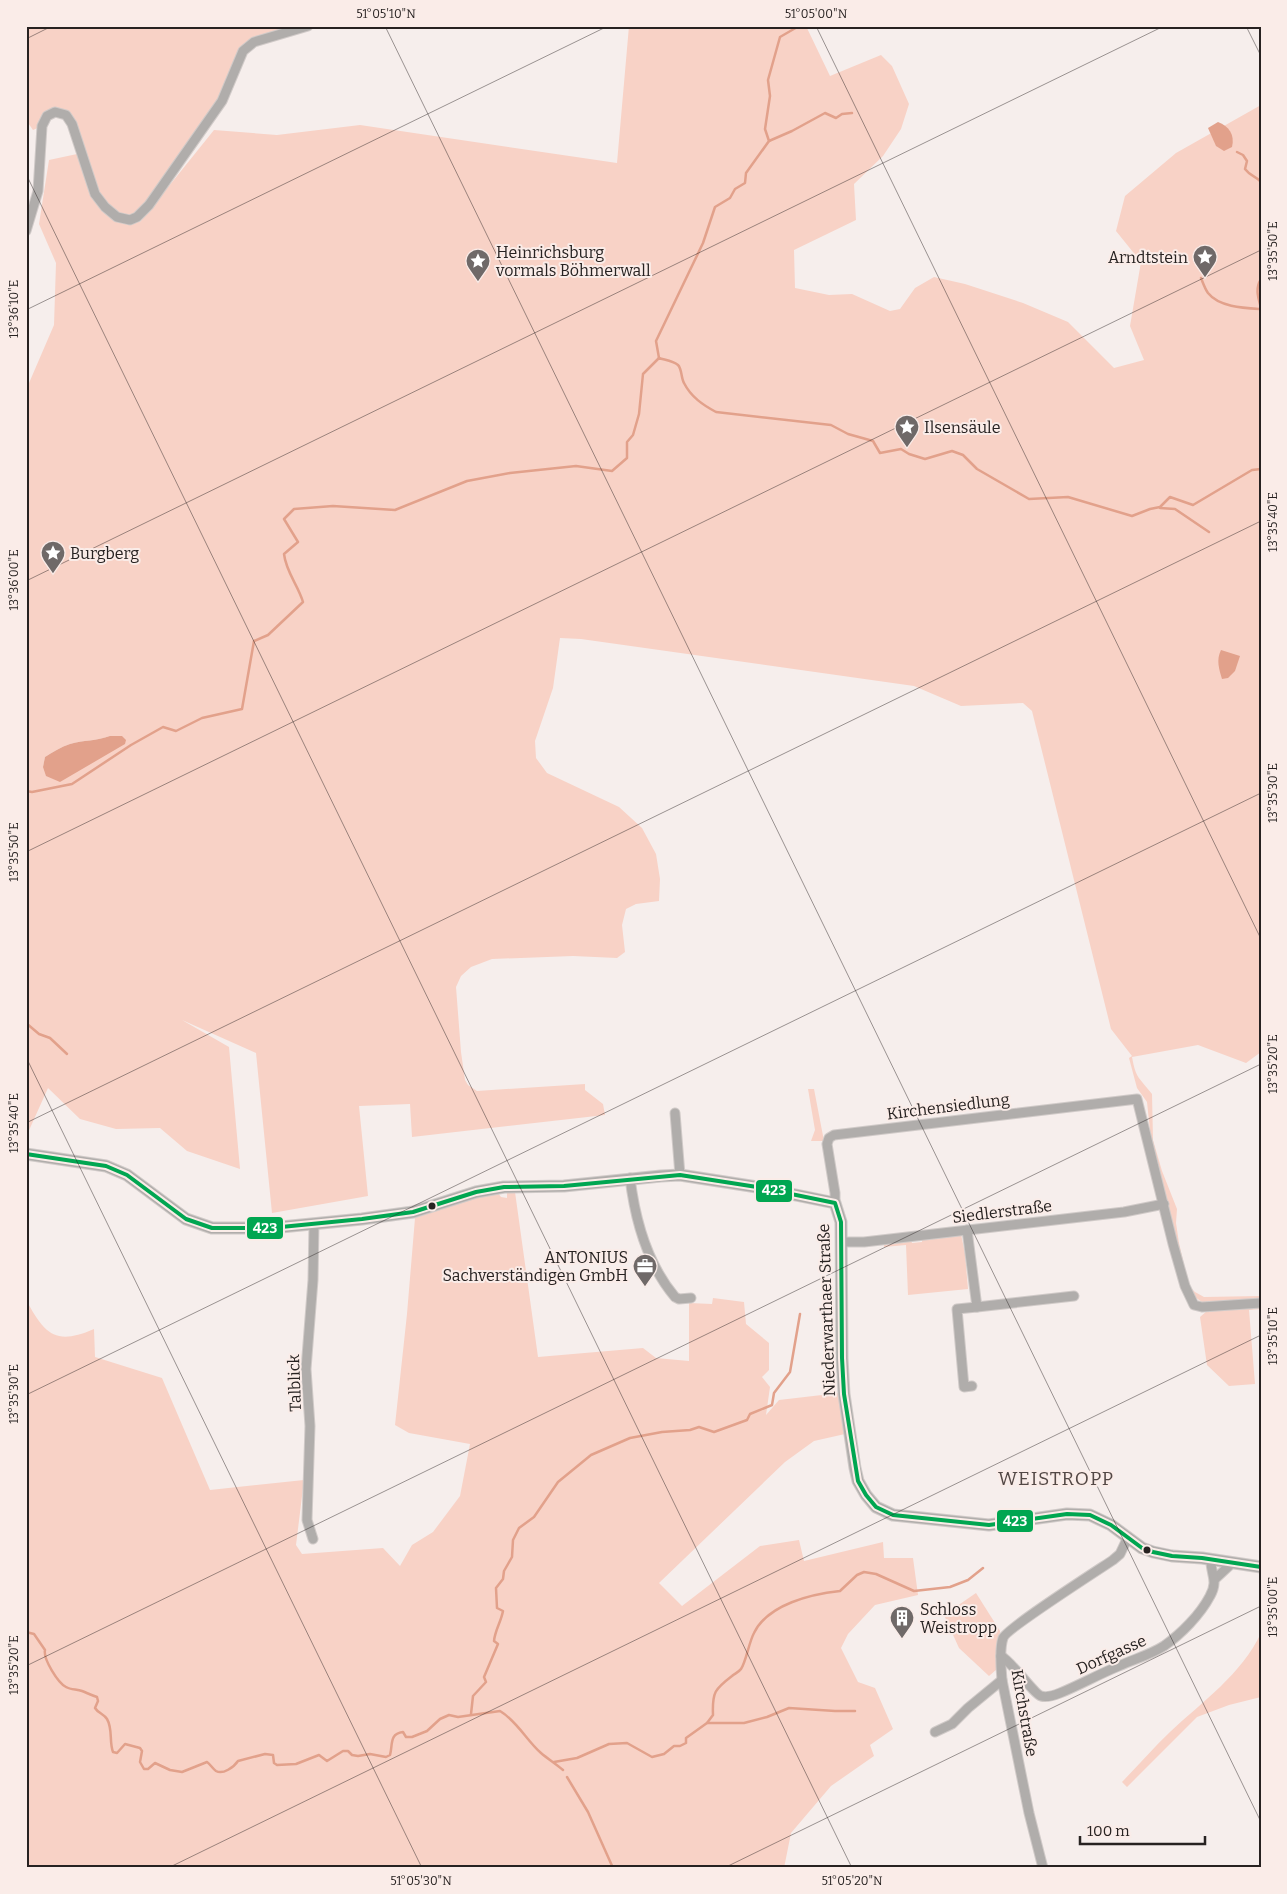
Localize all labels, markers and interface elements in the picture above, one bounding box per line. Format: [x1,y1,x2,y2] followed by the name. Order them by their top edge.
[356,7,416,21] text: 51°05'10"N
[785,7,848,21] text: 51°05'00"N
[1266,221,1280,281] text: 13°35'50"E
[495,243,651,280] place label: Heinrichsburg vormals Böhmerwall
[1192,244,1218,278] place icon: Arndtstein
[465,248,491,282] place icon: Heinrichsburg vormals Böhmerwall
[1108,248,1188,267] place label: Arndtstein
[7,280,21,338] text: 13°36'10"E
[894,414,920,448] place icon: Ilsensäule
[924,418,1000,437] place label: Ilsensäule
[1266,492,1280,552] text: 13°35'40"E
[40,540,66,574] place icon: Burgberg
[70,544,139,563] place label: Burgberg
[7,549,21,611] text: 13°36'00"E
[1266,763,1280,823] text: 13°35'30"E
[7,822,21,882] text: 13°35'50"E
[1266,1034,1280,1094] text: 13°35'20"E
[886,1090,1011,1123] street label: Kirchensiedlung
[7,1093,21,1153] text: 13°35'40"E
[755,1179,793,1203] line badge: 423
[762,1182,786,1199] text: 423
[951,1196,1053,1227] street label: Siedlerstraße
[427,1201,437,1211] unlabelled marker
[246,1216,284,1240] line badge: 423
[253,1220,277,1237] text: 423
[814,1223,839,1397] street label: Niederwarthaer Straße
[443,1248,628,1285] place label: ANTONIUS Sachverständigen GmbH
[632,1253,658,1287] office icon: ANTONIUS Sachverständigen GmbH
[1266,1307,1280,1365] text: 13°35'10"E
[284,1354,305,1412] street label: Talblick
[7,1364,21,1424] text: 13°35'30"E
[998,1467,1114,1490] district label: WEISTROPP
[996,1509,1034,1533] line badge: 423
[1003,1513,1027,1530] text: 423
[1142,1545,1152,1555] unlabelled marker
[1266,1577,1280,1637] text: 13°35'00"E
[920,1600,997,1637] place label: Schloss Weistropp
[889,1605,915,1639] building icon: Schloss Weistropp
[1073,1631,1149,1678] street label: Dorfgasse
[7,1635,21,1695] text: 13°35'20"E
[1007,1668,1042,1758] street label: Kirchstraße
[1080,1814,1204,1846] scale bar
[1087,1822,1130,1840] text: 100 m
[390,1874,452,1888] text: 51°05'30"N
[821,1874,883,1888] text: 51°05'20"N

